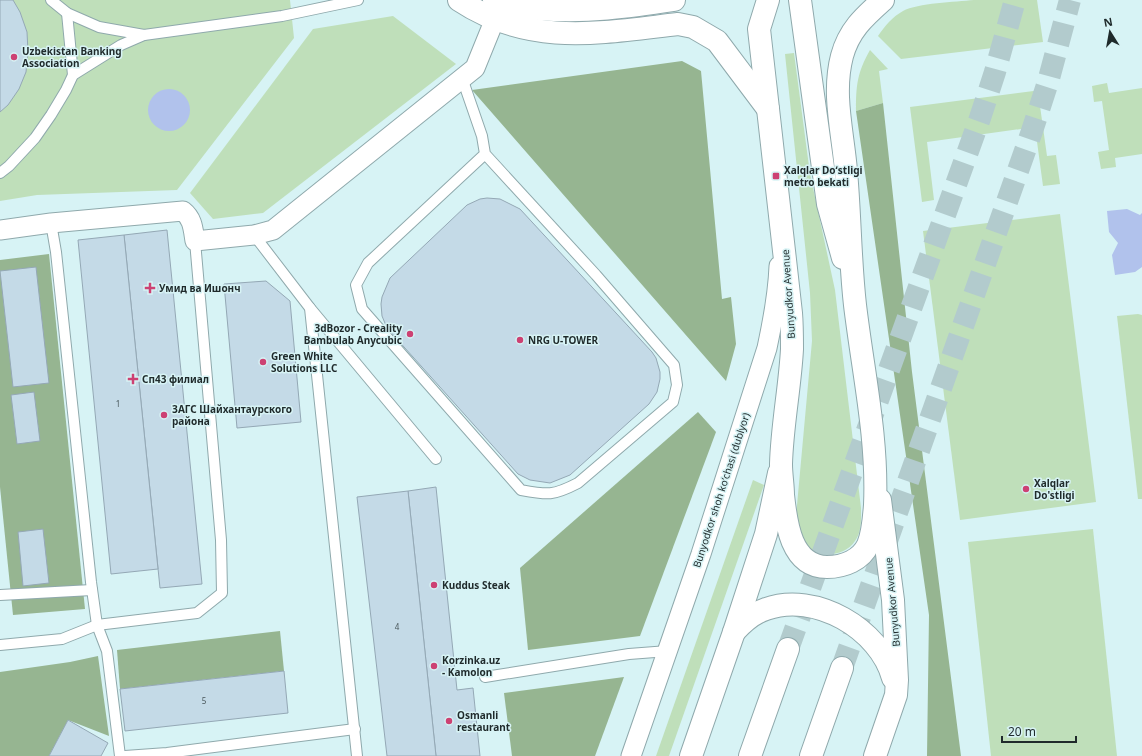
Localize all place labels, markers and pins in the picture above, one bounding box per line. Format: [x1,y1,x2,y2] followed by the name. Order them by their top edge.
[22,44,122,70] place label: Uzbekistan Banking Association
[9,52,19,62] marker: Uzbekistan Banking Association
[784,163,862,189] place label: Xalqlar Doʻstligi metro bekati
[771,171,781,181] marker: Xalqlar Doʻstligi metro bekati
[159,281,241,295] place label: Умид ва Ишонч
[144,282,156,294] marker: Умид ва Ишонч
[304,321,402,347] place label: 3dBozor - Creality Bambulab Anycubic
[405,329,415,339] marker: 3dBozor - Creality Bambulab Anycubic
[528,333,599,347] place label: NRG U-TOWER
[515,335,525,345] marker: NRG U-TOWER
[271,349,338,375] place label: Green White Solutions LLC
[258,357,268,367] marker: Green White Solutions LLC
[142,372,209,386] place label: Сп43 филиал
[127,373,139,385] marker: Сп43 филиал
[172,402,292,428] place label: ЗАГС Шайхантаурского района
[159,410,169,420] marker: ЗАГС Шайхантаурского района
[1034,476,1074,502] place label: Xalqlar Do'stligi
[1021,484,1031,494] marker: Xalqlar Do'stligi
[442,578,511,592] place label: Kuddus Steak
[429,580,439,590] marker: Kuddus Steak
[442,653,500,679] place label: Korzinka.uz - Kamolon
[429,661,439,671] marker: Korzinka.uz - Kamolon
[457,708,511,734] place label: Osmanli restaurant
[444,716,454,726] marker: Osmanli restaurant

